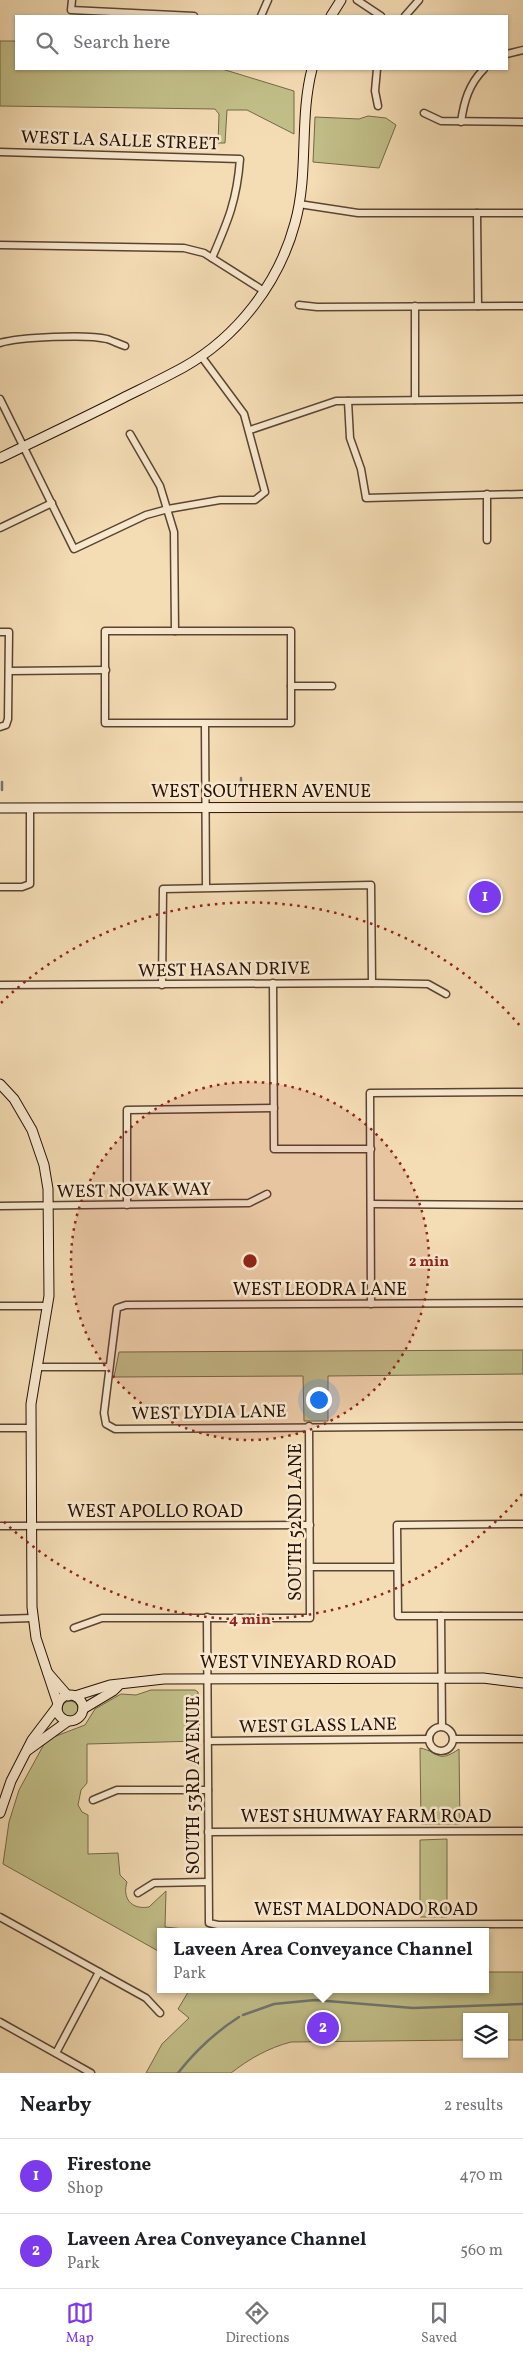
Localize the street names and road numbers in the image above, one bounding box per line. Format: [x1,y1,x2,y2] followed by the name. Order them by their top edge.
[20,126,220,157] street label: WEST LA SALLE STREET
[151,780,371,805] street label: WEST SOUTHERN AVENUE
[138,956,311,985] street label: WEST HASAN DRIVE
[57,1178,212,1205] street label: WEST NOVAK WAY
[233,1278,407,1303] street label: WEST LEODRA LANE
[131,1400,287,1427] street label: WEST LYDIA LANE
[284,1443,309,1601] street label: SOUTH 52ND LANE
[67,1500,243,1525] street label: WEST APOLLO ROAD
[200,1651,396,1676] street label: WEST VINEYARD ROAD
[182,1695,207,1874] street label: SOUTH 53RD AVENUE
[239,1713,397,1740] street label: WEST GLASS LANE
[241,1805,491,1830] street label: WEST SHUMWAY FARM ROAD
[254,1898,478,1923] street label: WEST MALDONADO ROAD

